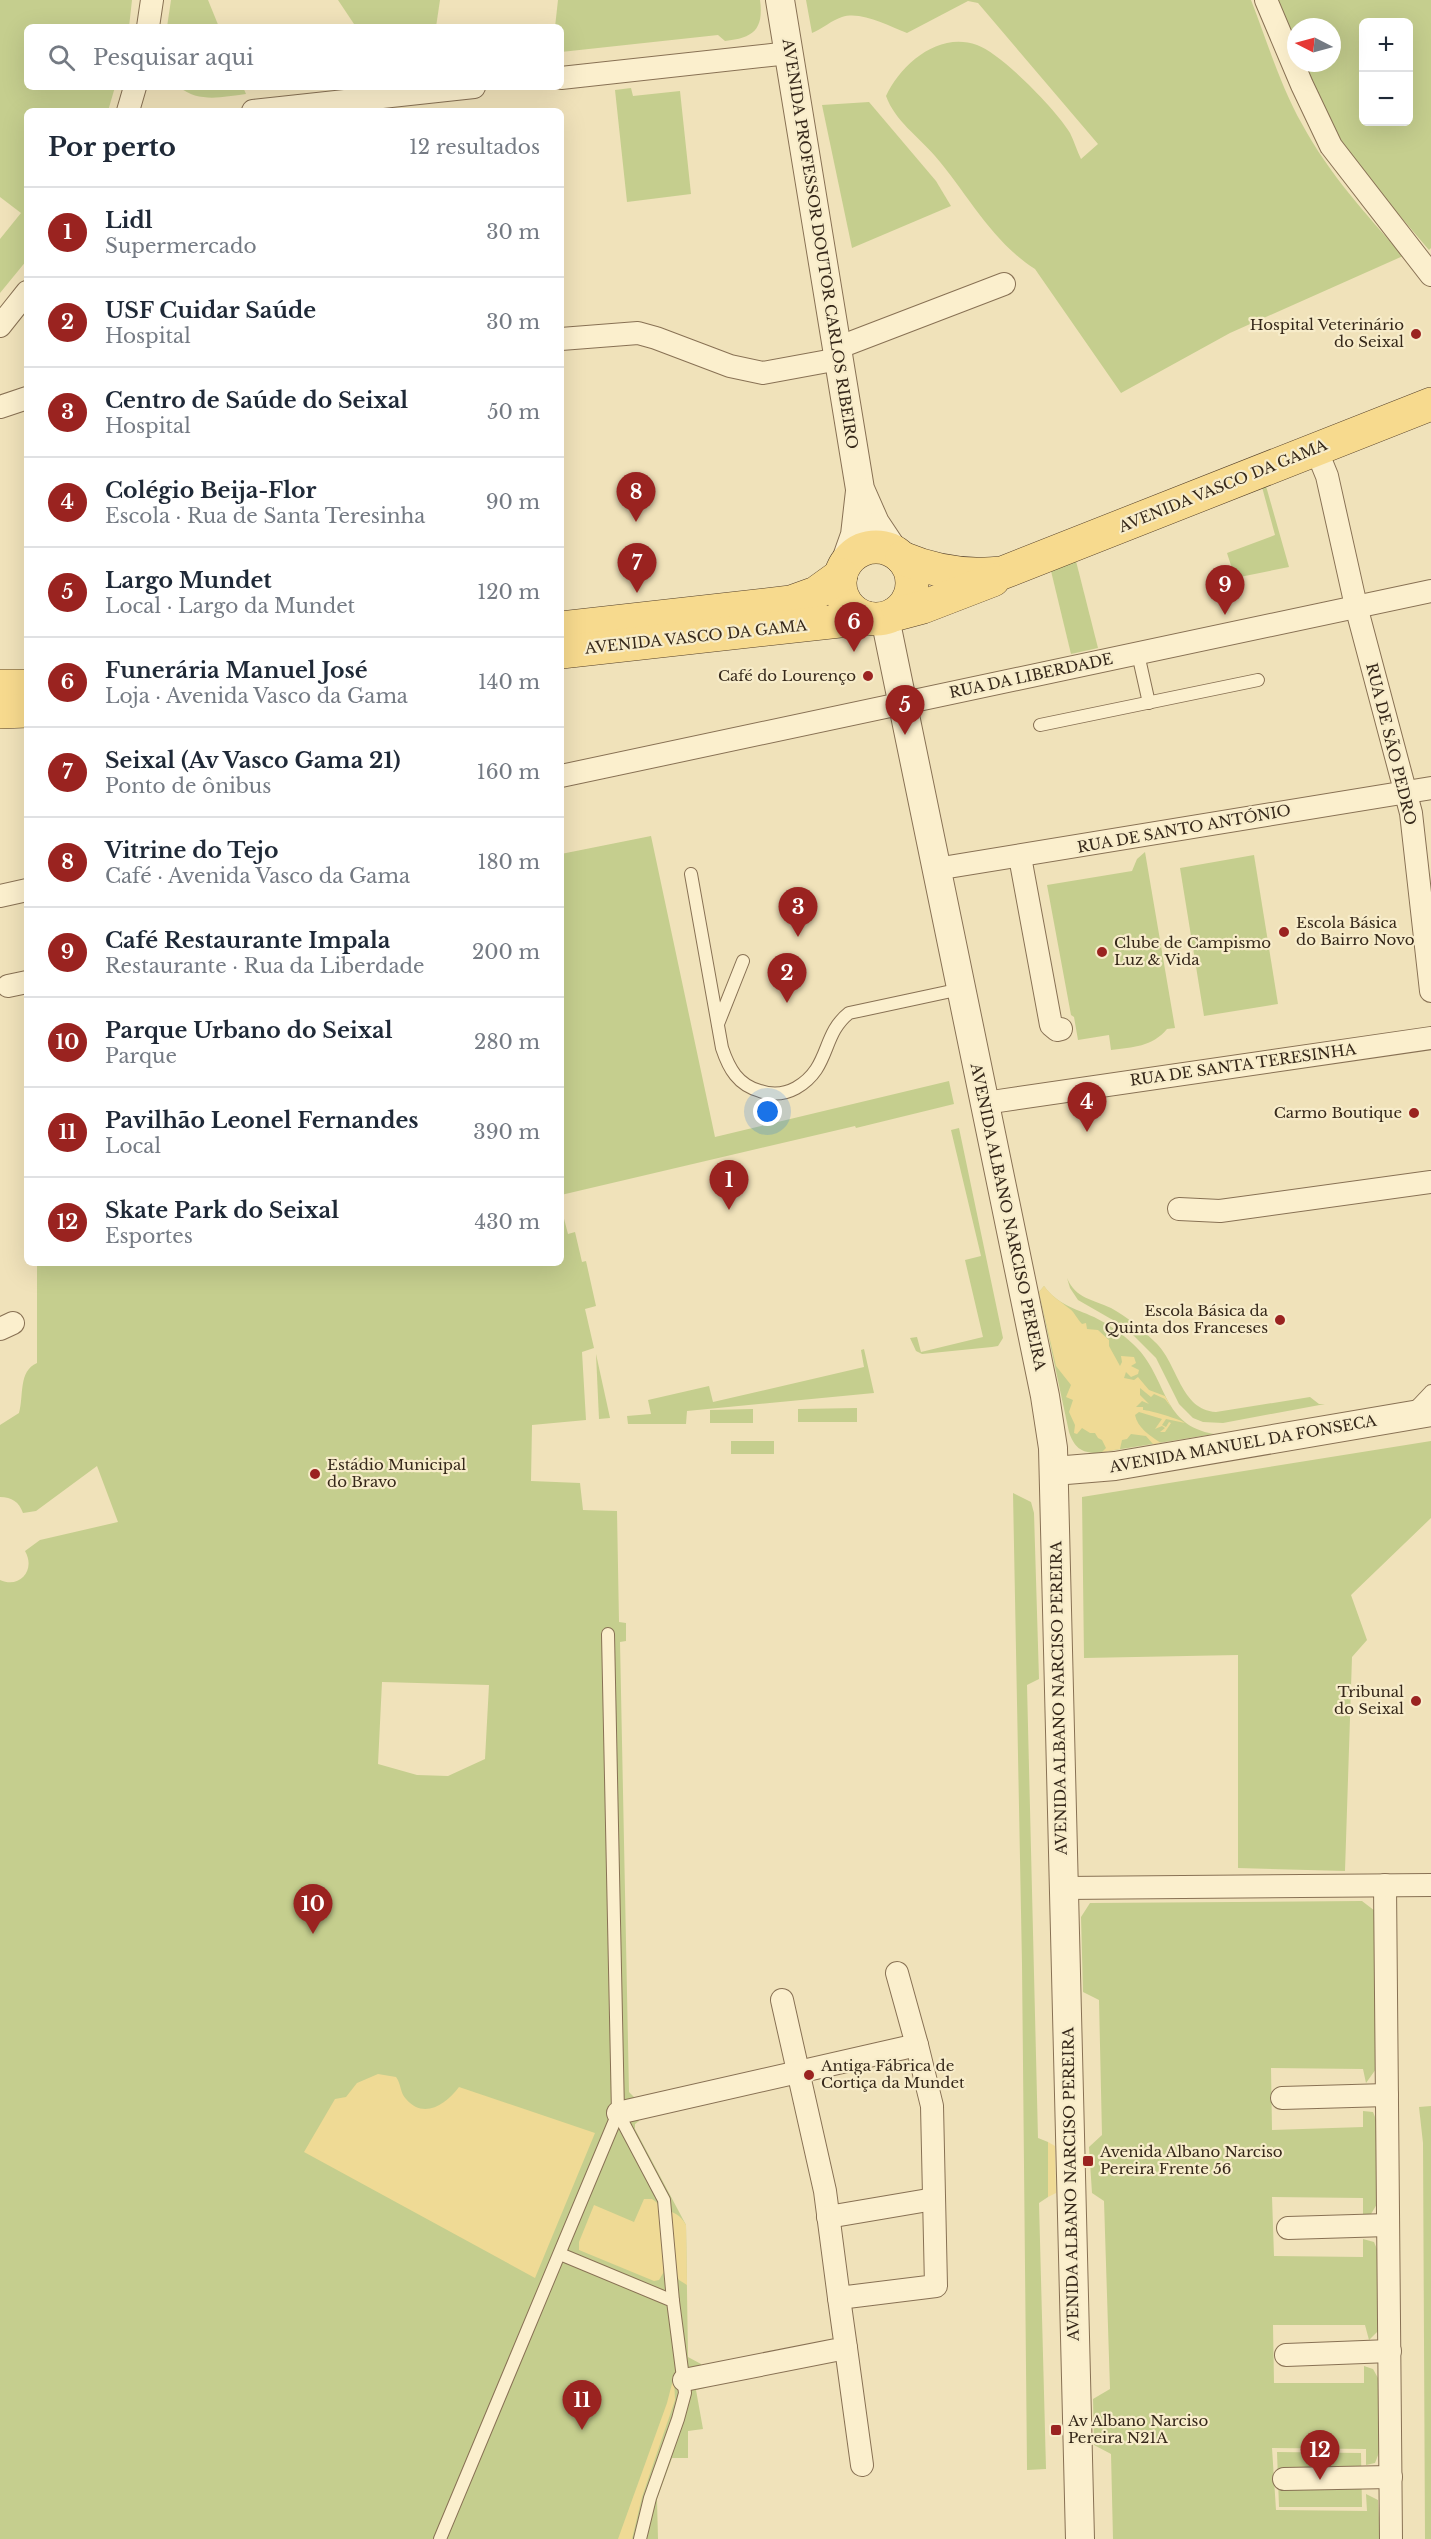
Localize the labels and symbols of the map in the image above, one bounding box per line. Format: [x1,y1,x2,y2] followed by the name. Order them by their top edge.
[1287,18,1341,72] north arrow
[778,36,862,450] street label: AVENIDA PROFESSOR DOUTOR CARLOS RIBEIRO
[1250,315,1404,351] place label: Hospital Veterinário do Seixal
[1409,327,1423,341] marker: Hospital Veterinário do Seixal
[1115,435,1330,537] street label: AVENIDA VASCO DA GAMA
[616,472,656,522] pin: 8
[618,544,656,593] pin: 7
[1206,566,1244,615] pin: 9
[834,602,874,652] pin: 6
[583,615,808,658] street label: AVENIDA VASCO DA GAMA
[947,649,1115,702] street label: RUA DA LIBERDADE
[1362,661,1421,827] street label: RUA DE SÃO PEDRO
[718,666,856,685] place label: Café do Lourenço
[861,669,875,683] marker: Café do Lourenço
[886,686,924,735] pin: 5
[1076,800,1292,857] street label: RUA DE SANTO ANTÓNIO
[778,888,818,937] pin: 3
[1296,913,1415,949] place label: Escola Básica do Bairro Novo
[1277,925,1291,939] marker: Escola Básica do Bairro Novo
[1114,933,1271,969] place label: Clube de Campismo Luz & Vida
[1095,945,1109,959] marker: Clube de Campismo Luz & Vida
[768,954,806,1003] pin: 2
[1129,1039,1358,1090] street label: RUA DE SANTA TERESINHA
[966,1060,1051,1373] street label: AVENIDA ALBANO NARCISO PEREIRA
[1068,1082,1106,1132] pin: 4
[753,1097,782,1126] your location
[1274,1103,1402,1122] place label: Carmo Boutique
[1407,1106,1421,1120] marker: Carmo Boutique
[710,1160,748,1210] pin: 1
[1105,1301,1269,1337] place label: Escola Básica da Quinta dos Franceses
[1273,1313,1287,1327] marker: Escola Básica da Quinta dos Franceses
[1107,1411,1378,1477] street label: AVENIDA MANUEL DA FONSECA
[327,1455,466,1491] place label: Estádio Municipal do Bravo
[308,1467,322,1481] marker: Estádio Municipal do Bravo
[1046,1540,1071,1856] street label: AVENIDA ALBANO NARCISO PEREIRA
[1334,1682,1404,1718] place label: Tribunal do Seixal
[1409,1694,1423,1708] marker: Tribunal do Seixal
[294,1884,332,1934] pin: 10
[1058,2026,1083,2342] street label: AVENIDA ALBANO NARCISO PEREIRA
[820,2056,965,2092] place label: Antiga Fábrica de Cortiça da Mundet
[802,2068,816,2082] marker: Antiga Fábrica de Cortiça da Mundet
[1099,2142,1283,2178] place label: Avenida Albano Narciso Pereira Frente 56
[1081,2154,1095,2168] marker: Avenida Albano Narciso Pereira Frente 56
[562,2380,602,2430] pin: 11
[1067,2411,1208,2447] place label: Av Albano Narciso Pereira N21A
[1049,2423,1063,2437] marker: Av Albano Narciso Pereira N21A
[1300,2430,1340,2480] pin: 12

